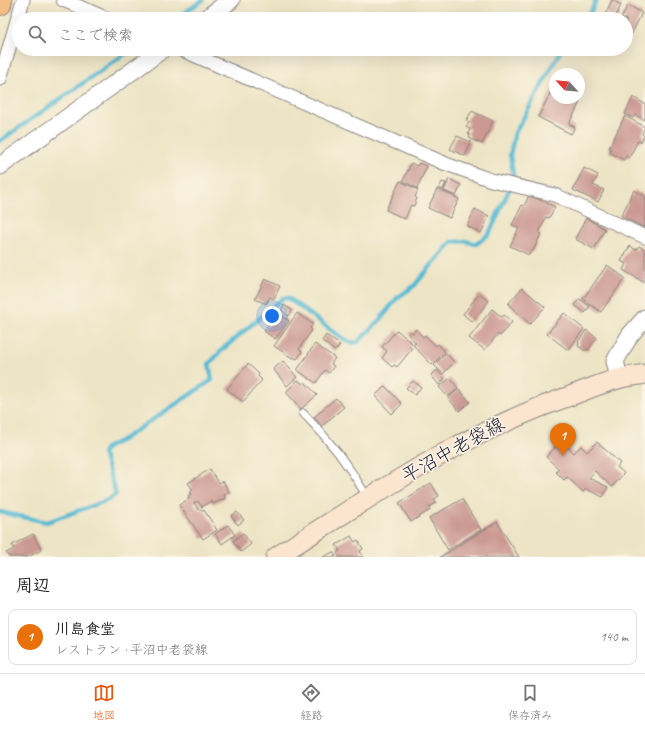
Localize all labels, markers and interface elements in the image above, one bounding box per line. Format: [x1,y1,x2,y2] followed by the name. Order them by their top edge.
[12,12,633,56] search box
[26,23,48,45] icon: search
[58,26,133,45] text: ここで検索
[549,68,585,104] north arrow
[262,306,282,326] your location
[397,412,509,488] street label: 平沼中老袋線
[550,423,576,456] pin: 1
[16,575,50,596] text: 周辺
[55,620,115,639] text: 川島食堂
[27,629,33,645] text: 1
[600,629,628,645] text: 140 m
[55,642,208,658] text: レストラン · 平沼中老袋線
[93,682,115,722] tab: 地図
[300,682,322,722] tab: 経路
[508,682,552,722] tab: 保存済み

